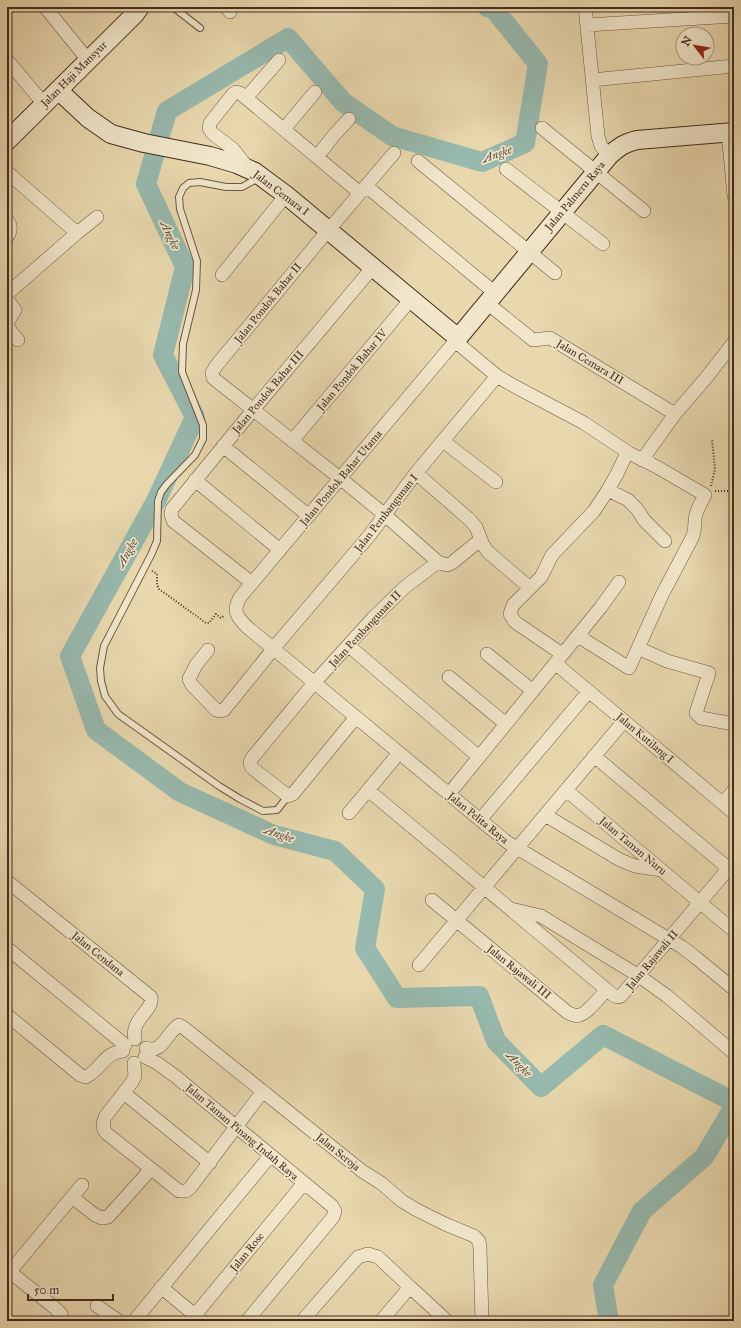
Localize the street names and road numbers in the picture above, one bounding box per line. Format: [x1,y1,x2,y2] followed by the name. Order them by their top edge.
[38,38,111,111] street label: Jalan Haji Mansyur
[542,158,609,235] street label: Jalan Palmeru Raya
[249,167,312,219] street label: Jalan Cemara I
[231,260,305,347] street label: Jalan Pondok Bahar II
[313,326,392,415] street label: Jalan Pondok Bahar IV
[553,336,626,388] street label: Jalan Cemara III
[229,348,307,438] street label: Jalan Pondok Bahar III
[296,427,386,530] street label: Jalan Pondok Bahar Utama
[351,471,421,556] street label: Jalan Pembangunan I
[325,588,405,671] street label: Jalan Pembangunan II
[612,710,677,767] street label: Jalan Kutilang I
[444,789,511,847] street label: Jalan Pelita Raya
[595,814,669,879] street label: Jalan Taman Nuru
[623,927,682,994] street label: Jalan Rajawali II
[68,928,127,980] street label: Jalan Cendana
[483,942,554,1003] street label: Jalan Rajawali III
[182,1080,301,1184] street label: Jalan Taman Pinang Indah Raya
[312,1130,363,1175] street label: Jalan Seroja
[227,1229,268,1276] street label: Jalan Rose

